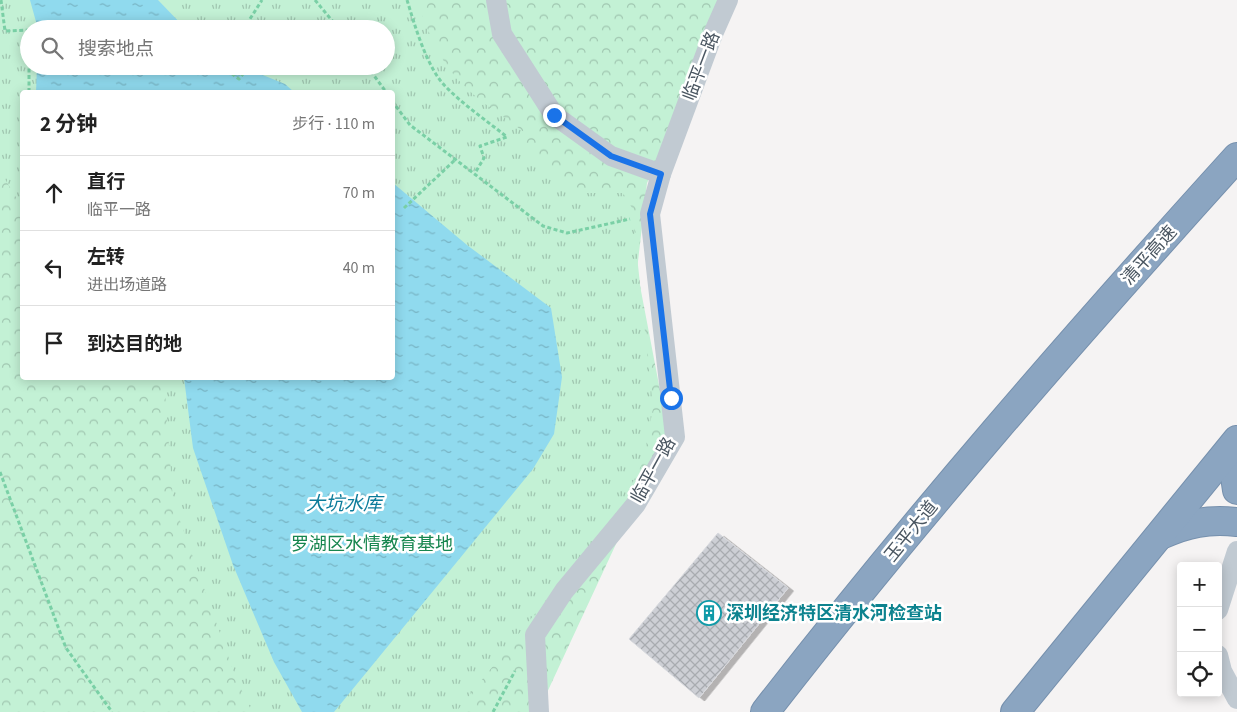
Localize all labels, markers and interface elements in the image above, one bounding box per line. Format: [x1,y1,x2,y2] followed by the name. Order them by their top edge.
[20,20,395,75] search box
[677,28,726,104] street label: 临平一路
[38,34,66,62] icon: search
[78,36,154,63] text: 搜索地点
[543,104,566,127] route end
[40,109,97,139] text: 2 分钟
[292,113,375,135] text: 步行 · 110 m
[87,169,125,196] text: 直行
[40,179,68,207] icon: ahead
[343,182,375,204] text: 70 m
[87,199,151,221] text: 临平一路
[1116,220,1183,290] street label: 清平高速
[87,244,125,271] text: 左转
[40,254,68,282] icon: left
[343,257,375,279] text: 40 m
[87,274,167,296] text: 进出场道路
[40,329,68,357] icon: arrive
[87,331,182,358] text: 到达目的地
[660,387,683,410] route start
[625,433,682,508] street label: 临平一路
[306,491,385,518] water label: 大坑水库
[879,495,944,567] street label: 玉平大道
[291,532,453,557] park label: 罗湖区水情教育基地
[1177,562,1222,697] map controls
[1177,562,1222,607] button: +
[696,600,722,626] building icon: 深圳经济特区清水河检查站
[726,601,942,626] place label: 深圳经济特区清水河检查站
[1177,607,1222,652] button: −
[1177,652,1222,697] button: locate

